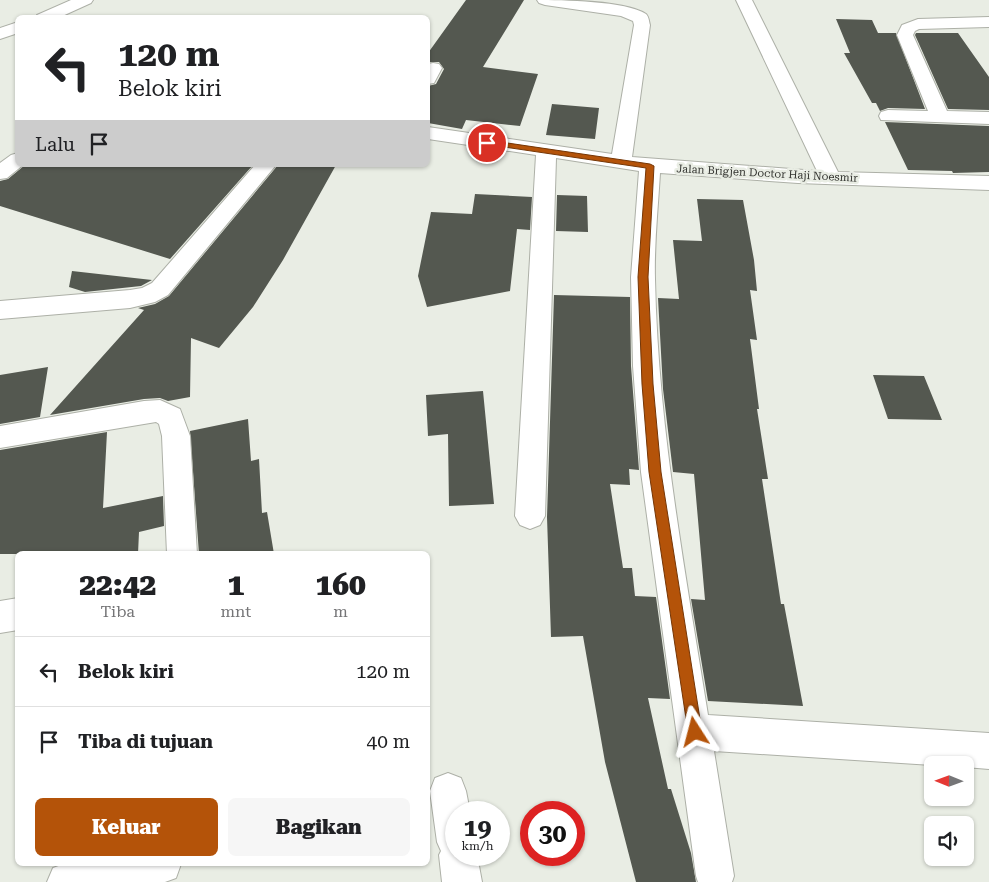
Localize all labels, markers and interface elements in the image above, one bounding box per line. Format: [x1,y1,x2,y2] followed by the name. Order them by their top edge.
[118,34,219,75] text: 120 m
[35,35,100,100] icon: left
[118,76,222,101] text: Belok kiri
[466,122,508,164] pin
[473,129,501,157] icon: arrive
[85,130,113,158] icon: arrive
[35,133,75,156] text: Lalu
[676,162,858,185] street label: Jalan Brigjen Doctor Haji Noesmir
[79,567,156,602] text: 22:42
[227,567,244,602] text: 1
[315,567,366,602] text: 160
[100,602,135,621] text: Tiba
[220,602,251,621] text: mnt
[333,602,348,621] text: m
[35,658,63,686] icon: left
[78,660,174,683] text: Belok kiri
[356,660,410,683] text: 120 m
[668,705,720,757] position arrow
[35,728,63,756] icon: arrive
[78,730,213,753] text: Tiba di tujuan
[367,730,410,753] text: 40 m
[924,756,974,806] north arrow
[924,756,974,866] map controls
[35,798,218,856] button: Keluar
[228,798,410,856] button: Bagikan
[520,801,585,866] speed limit sign: 30
[463,813,492,842] text: 19
[924,816,974,866] button: sound
[461,839,494,853] text: km/h

